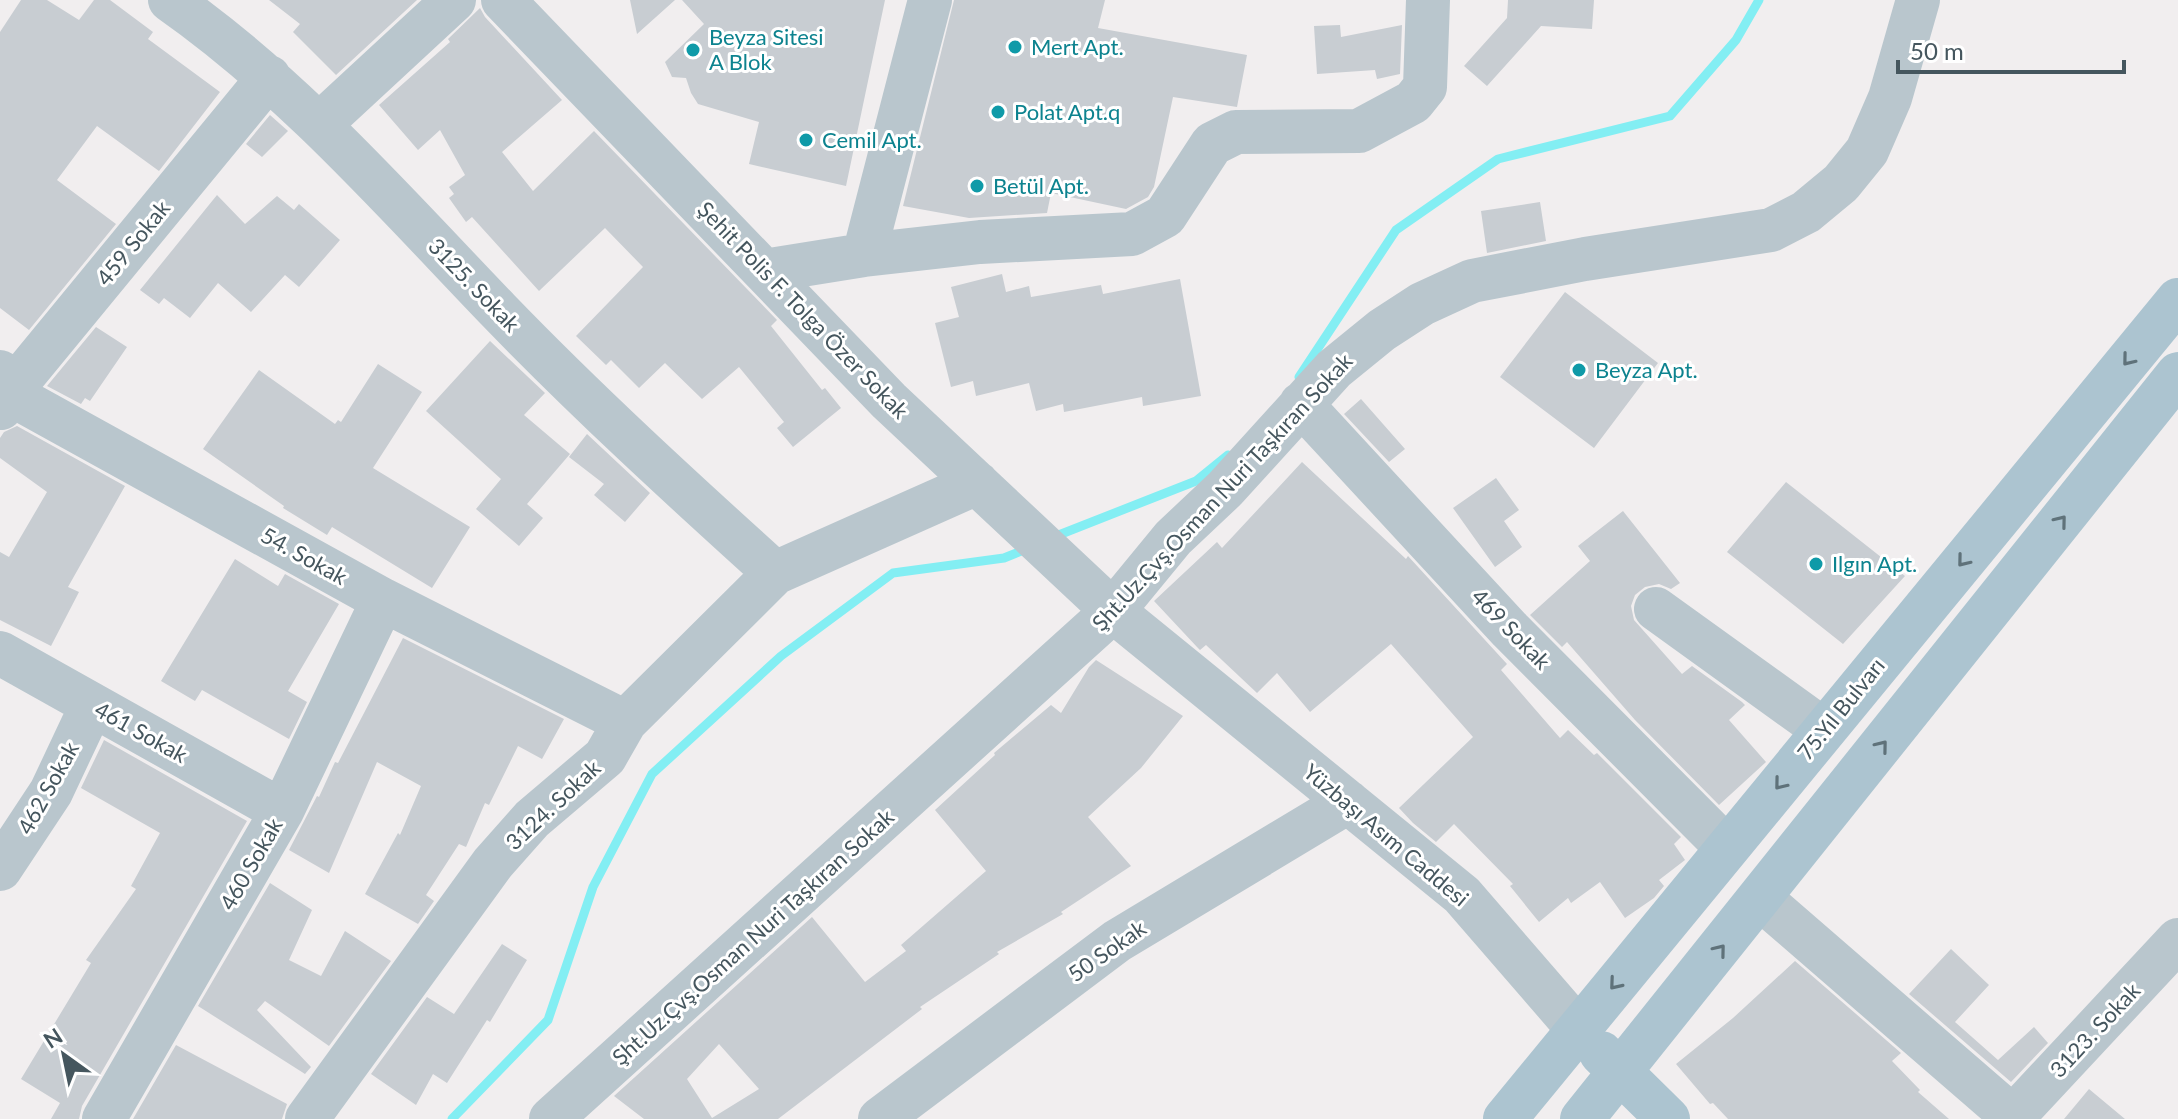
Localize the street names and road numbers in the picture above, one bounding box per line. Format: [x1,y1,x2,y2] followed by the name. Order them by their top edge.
[90,194,176,291] street label: 459 Sokak
[692,195,915,424] street label: Şehit Polis F. Tolga Özer Sokak
[423,232,526,338] street label: 3125. Sokak
[1086,347,1358,636] street label: Şht.Uz.Çvş.Osman Nuri Taşkıran Sokak
[257,521,353,591] street label: 54. Sokak
[1466,583,1557,675] street label: 469 Sokak
[1791,652,1890,765] street label: 75.Yıl Bulvarı
[90,695,193,768] street label: 461 Sokak
[11,736,84,839] street label: 462 Sokak
[500,753,606,855] street label: 3124. Sokak
[1298,758,1474,912] street label: Yüzbaşı Asım Caddesi
[606,802,900,1070] street label: Şht.Uz.Çvş.Osman Nuri Taşkıran Sokak
[213,812,288,914] street label: 460 Sokak
[1063,914,1151,987] street label: 50 Sokak
[2044,976,2146,1083] street label: 3123. Sokak

